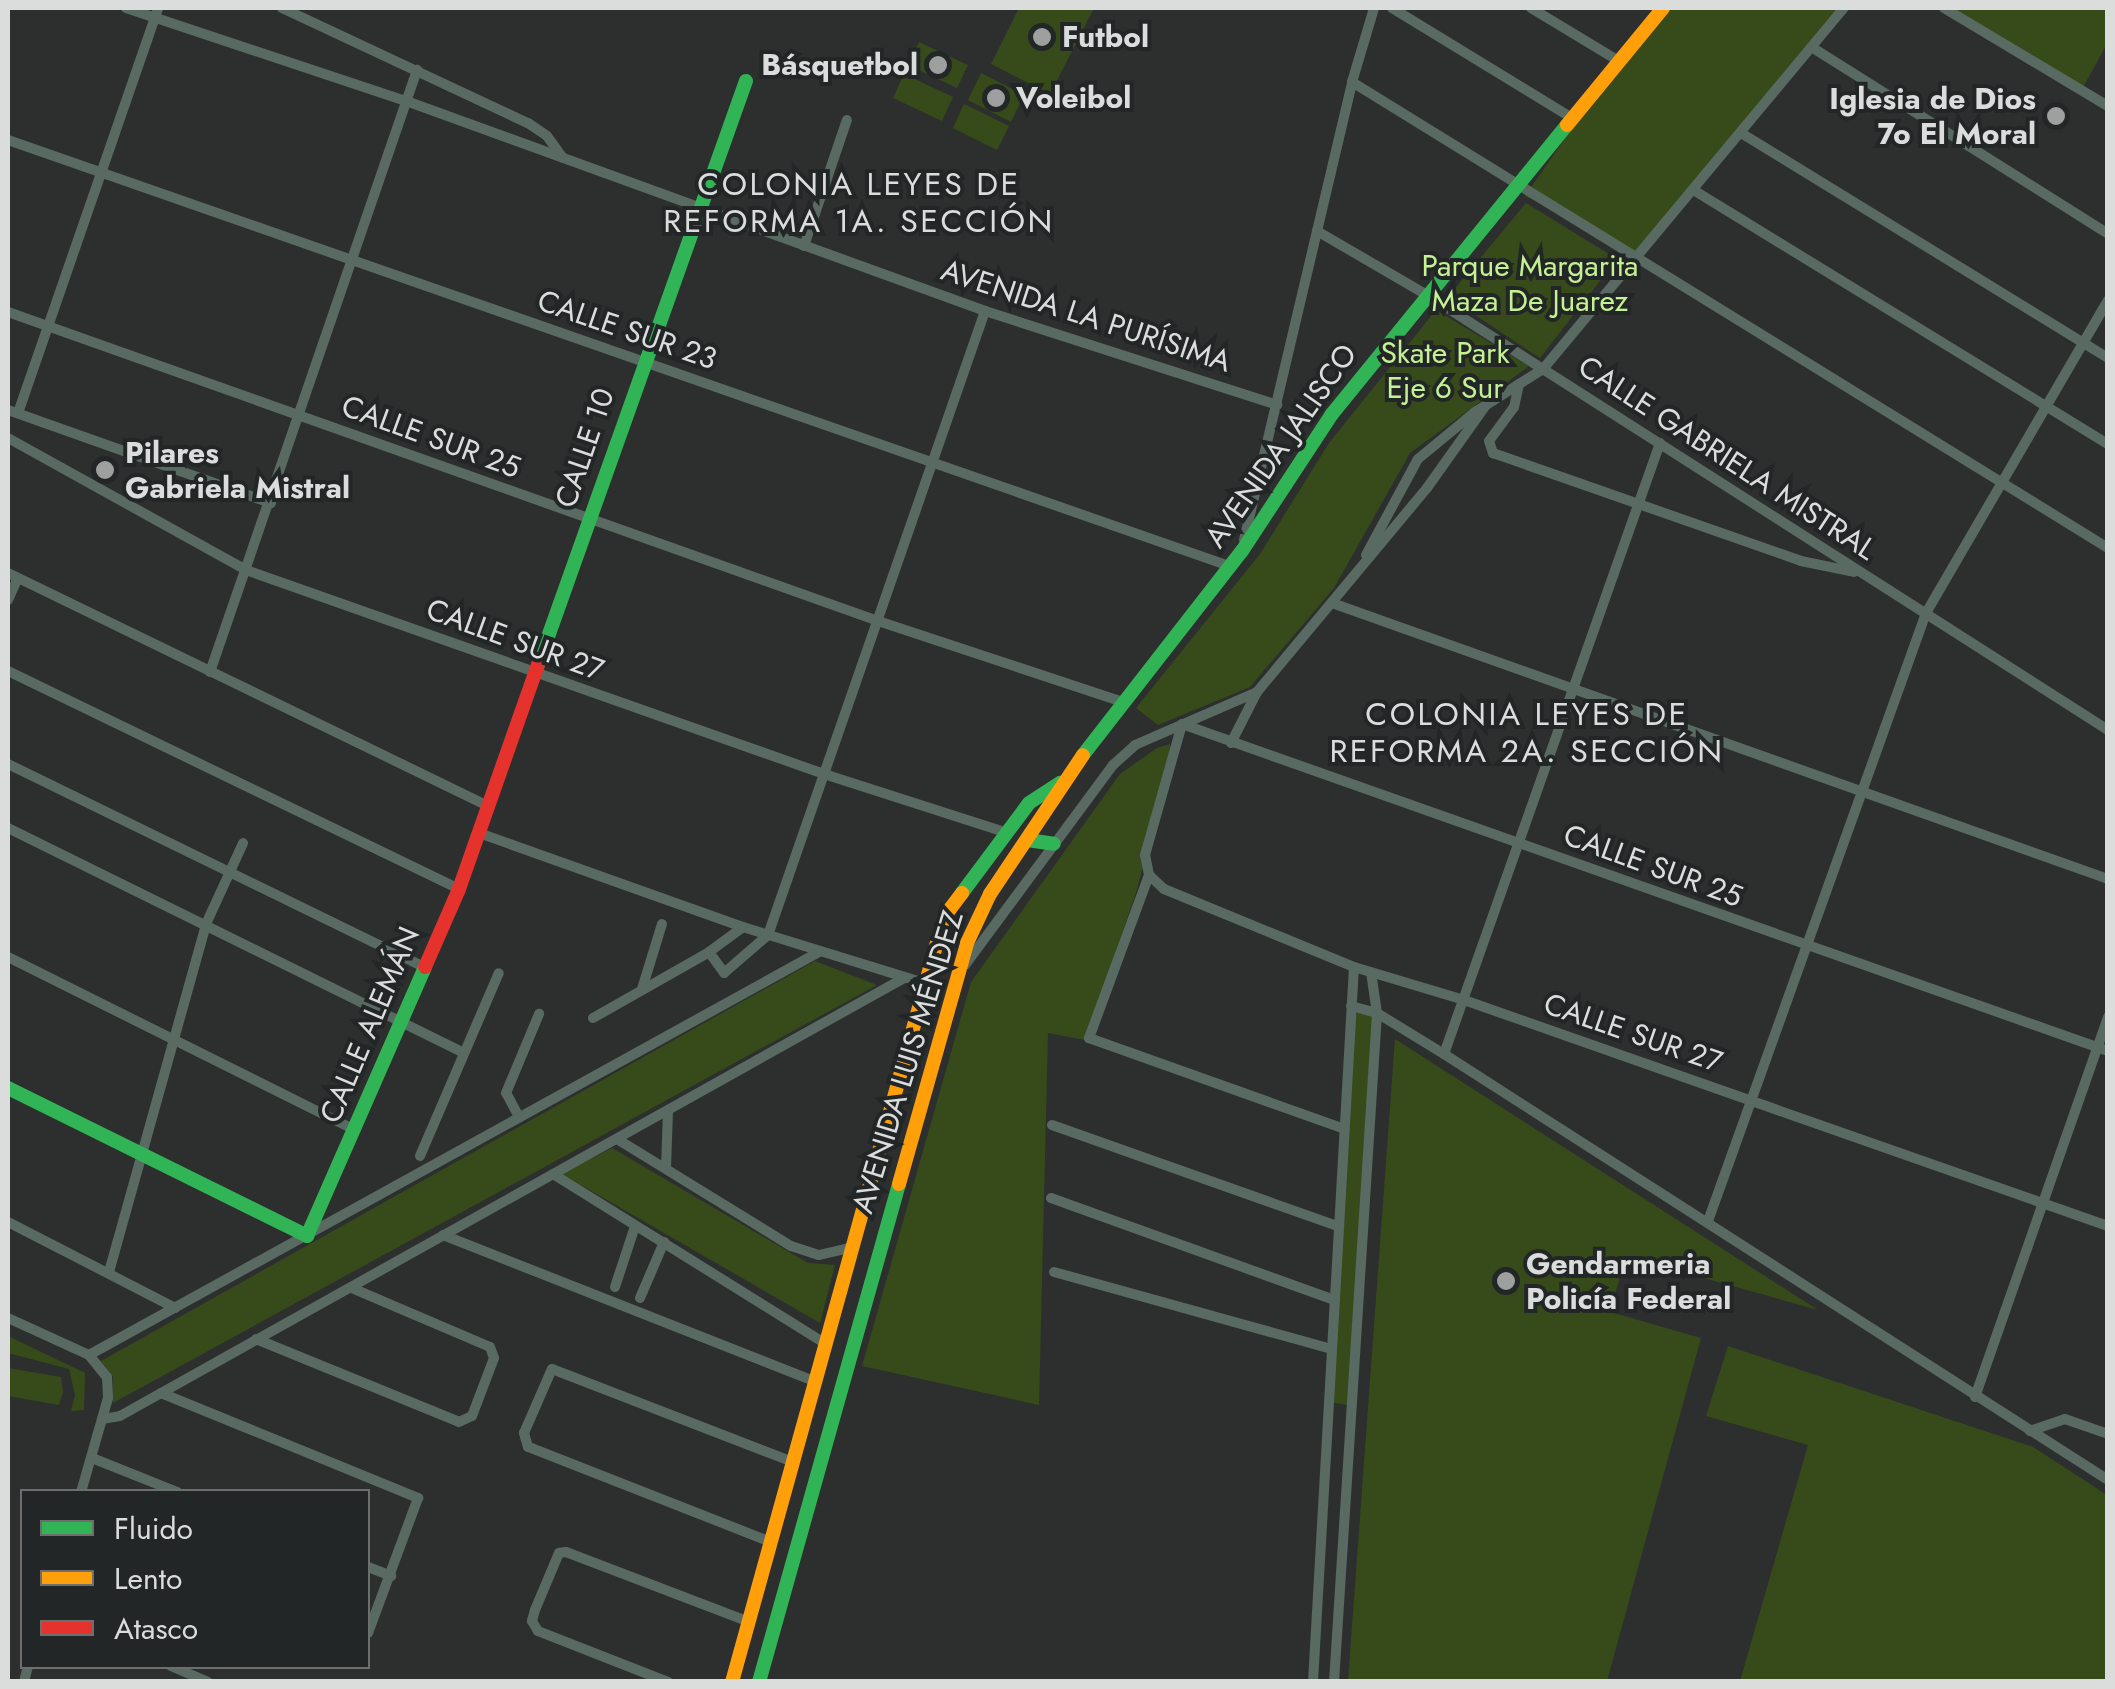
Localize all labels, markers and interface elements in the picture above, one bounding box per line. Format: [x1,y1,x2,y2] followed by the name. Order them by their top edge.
[1062,19,1149,55] place label: Futbol
[1031,26,1053,48] marker: Futbol
[761,47,918,83] place label: Básquetbol
[927,54,949,76] marker: Básquetbol
[1016,80,1131,116] place label: Voleibol
[1829,81,2036,152] place label: Iglesia de Dios 7o El Moral
[985,87,1007,109] marker: Voleibol
[2045,105,2067,127] marker: Iglesia de Dios 7o El Moral
[663,166,1055,241] district label: COLONIA LEYES DE REFORMA 1A. SECCIÓN
[1422,248,1638,318] park label: Parque Margarita Maza De Juarez
[937,252,1235,380] street label: AVENIDA LA PURÍSIMA
[533,283,721,377] street label: CALLE SUR 23
[1380,335,1510,406] park label: Skate Park Eje 6 Sur
[1197,337,1365,555] street label: AVENIDA JALISCO
[1572,348,1882,568] street label: CALLE GABRIELA MISTRAL
[548,384,622,512] street label: CALLE 10
[337,388,525,486] street label: CALLE SUR 25
[125,435,350,506] place label: Pilares Gabriela Mistral
[94,459,116,481] marker: Pilares Gabriela Mistral
[421,591,609,689] street label: CALLE SUR 27
[1329,696,1725,771] district label: COLONIA LEYES DE REFORMA 2A. SECCIÓN
[1559,817,1747,915] street label: CALLE SUR 25
[845,906,971,1218] street label: AVENIDA LUIS MÉNDEZ
[312,922,428,1128] street label: CALLE ALEMÁN
[1539,986,1727,1080] street label: CALLE SUR 27
[1526,1246,1731,1316] place label: Gendarmeria Policía Federal
[1495,1270,1517,1292] marker: Gendarmeria Policía Federal
[20,1489,370,1669] legend
[114,1507,193,1550] text: Fluido
[114,1557,182,1600] text: Lento
[114,1607,198,1650] text: Atasco

